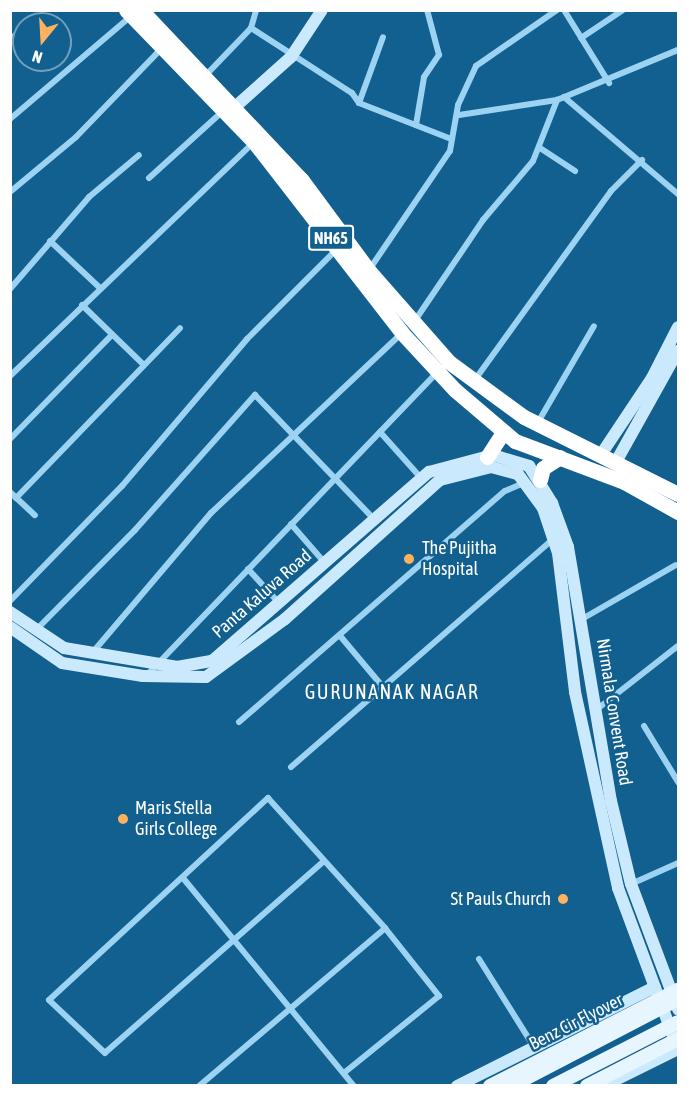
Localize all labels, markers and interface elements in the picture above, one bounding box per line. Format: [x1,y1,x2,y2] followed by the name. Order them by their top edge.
[12,12,72,72] north arrow
[30,47,44,67] text: N
[307,225,355,251] road number: NH65
[422,538,497,580] place label: The Pujitha Hospital
[208,545,316,643] street label: Panta Kaluva Road
[400,550,418,568] marker: The Pujitha Hospital
[592,637,636,787] street label: Nirmala Convent Road
[305,679,479,703] district label: GURUNANAK NAGAR
[135,798,217,840] place label: Maris Stella Girls College
[116,812,130,826] marker: Maris Stella Girls College
[450,888,551,910] place label: St Pauls Church
[556,892,570,906] marker: St Pauls Church
[525,989,627,1055] street label: Benz Cir Flyover

